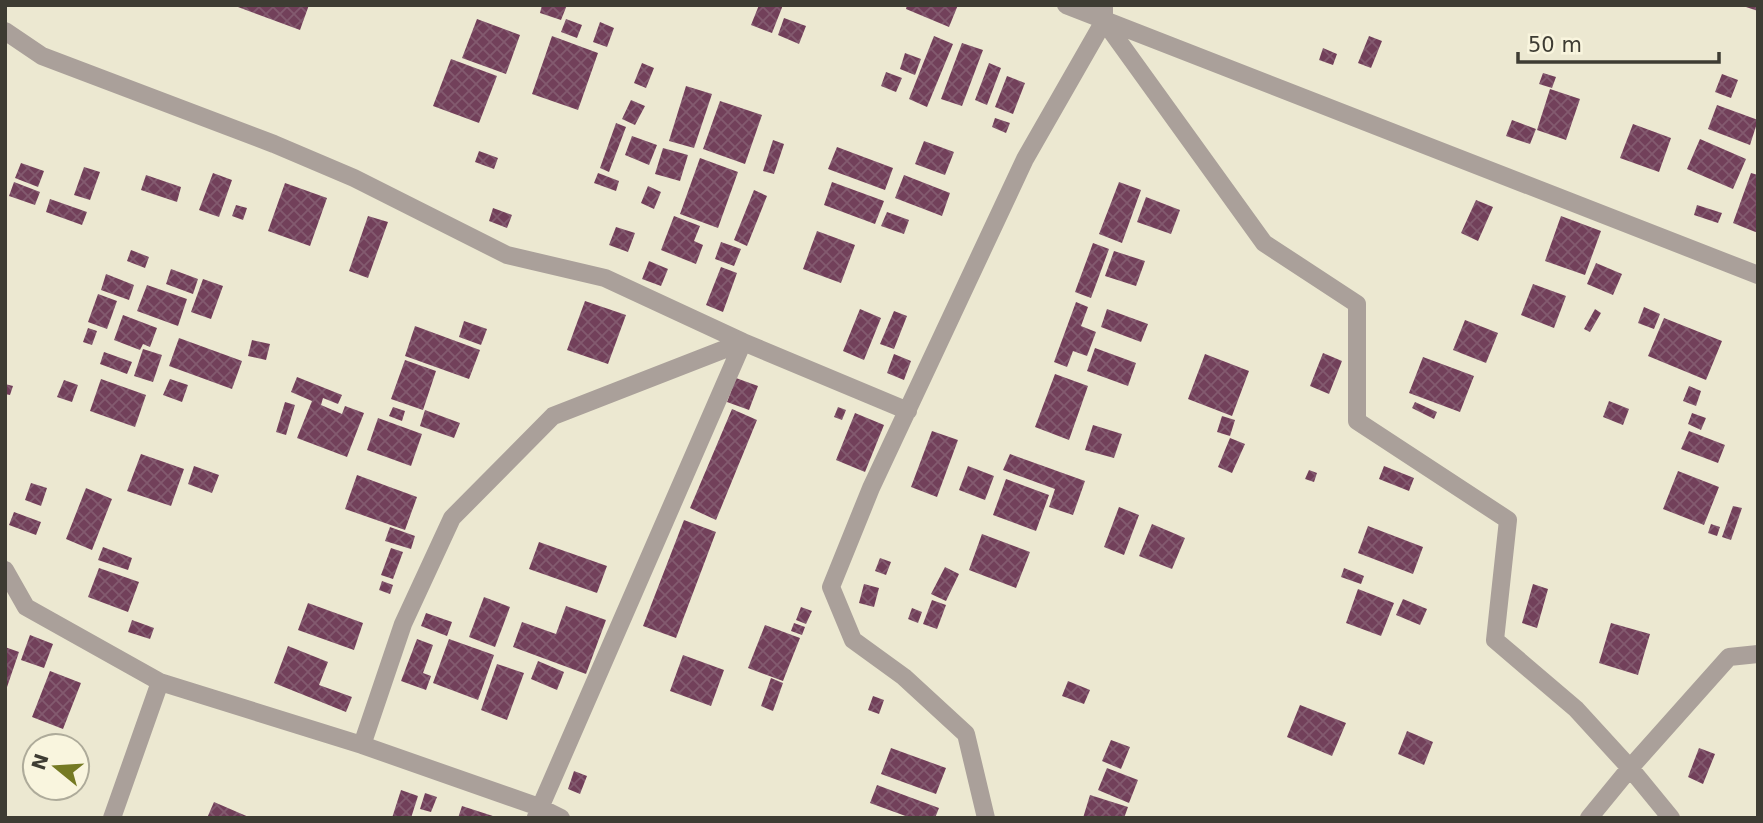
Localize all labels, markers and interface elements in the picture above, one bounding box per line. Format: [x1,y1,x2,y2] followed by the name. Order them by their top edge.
[1518,21,1719,65] scale bar
[1528,33,1582,57] text: 50 m
[21,732,91,802] north arrow
[27,751,53,773] text: N

